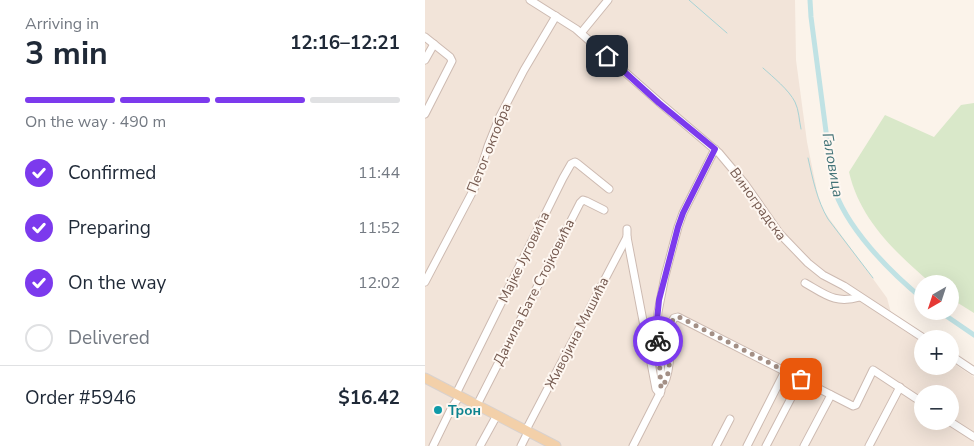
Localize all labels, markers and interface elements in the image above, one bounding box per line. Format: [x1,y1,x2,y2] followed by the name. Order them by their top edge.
[25,13,99,35] text: Arriving in
[290,30,400,56] text: 12:16–12:21
[25,32,108,75] text: 3 min
[586,35,628,77] pin
[593,42,621,70] icon: home
[462,100,516,196] street label: Петог октобра
[25,111,166,133] text: On the way · 490 m
[817,131,849,199] water label: Галовица
[25,159,53,187] icon: check
[68,160,156,186] text: Confirmed
[358,162,400,184] text: 11:44
[725,164,791,244] street label: Виноградска
[494,208,554,306] street label: Мајке Југовића
[25,214,53,242] icon: check
[68,215,151,241] text: Preparing
[489,216,579,368] street label: Данила Бате Стојковића
[358,217,400,239] text: 11:52
[25,269,53,297] icon: check
[68,270,166,296] text: On the way
[358,272,400,294] text: 12:02
[541,274,613,392] street label: Живојина Мишића
[914,275,959,320] north arrow
[914,275,959,430] map controls
[633,316,683,366] courier
[68,325,150,351] text: Delivered
[644,327,672,355] icon: bike
[914,330,959,375] button: +
[780,358,822,400] pin
[787,365,815,393] icon: bag
[25,385,136,411] text: Order #5946
[338,385,400,411] text: $16.42
[914,385,959,430] button: −
[448,401,481,420] place label: Трон
[432,404,444,416] marker: Трон

